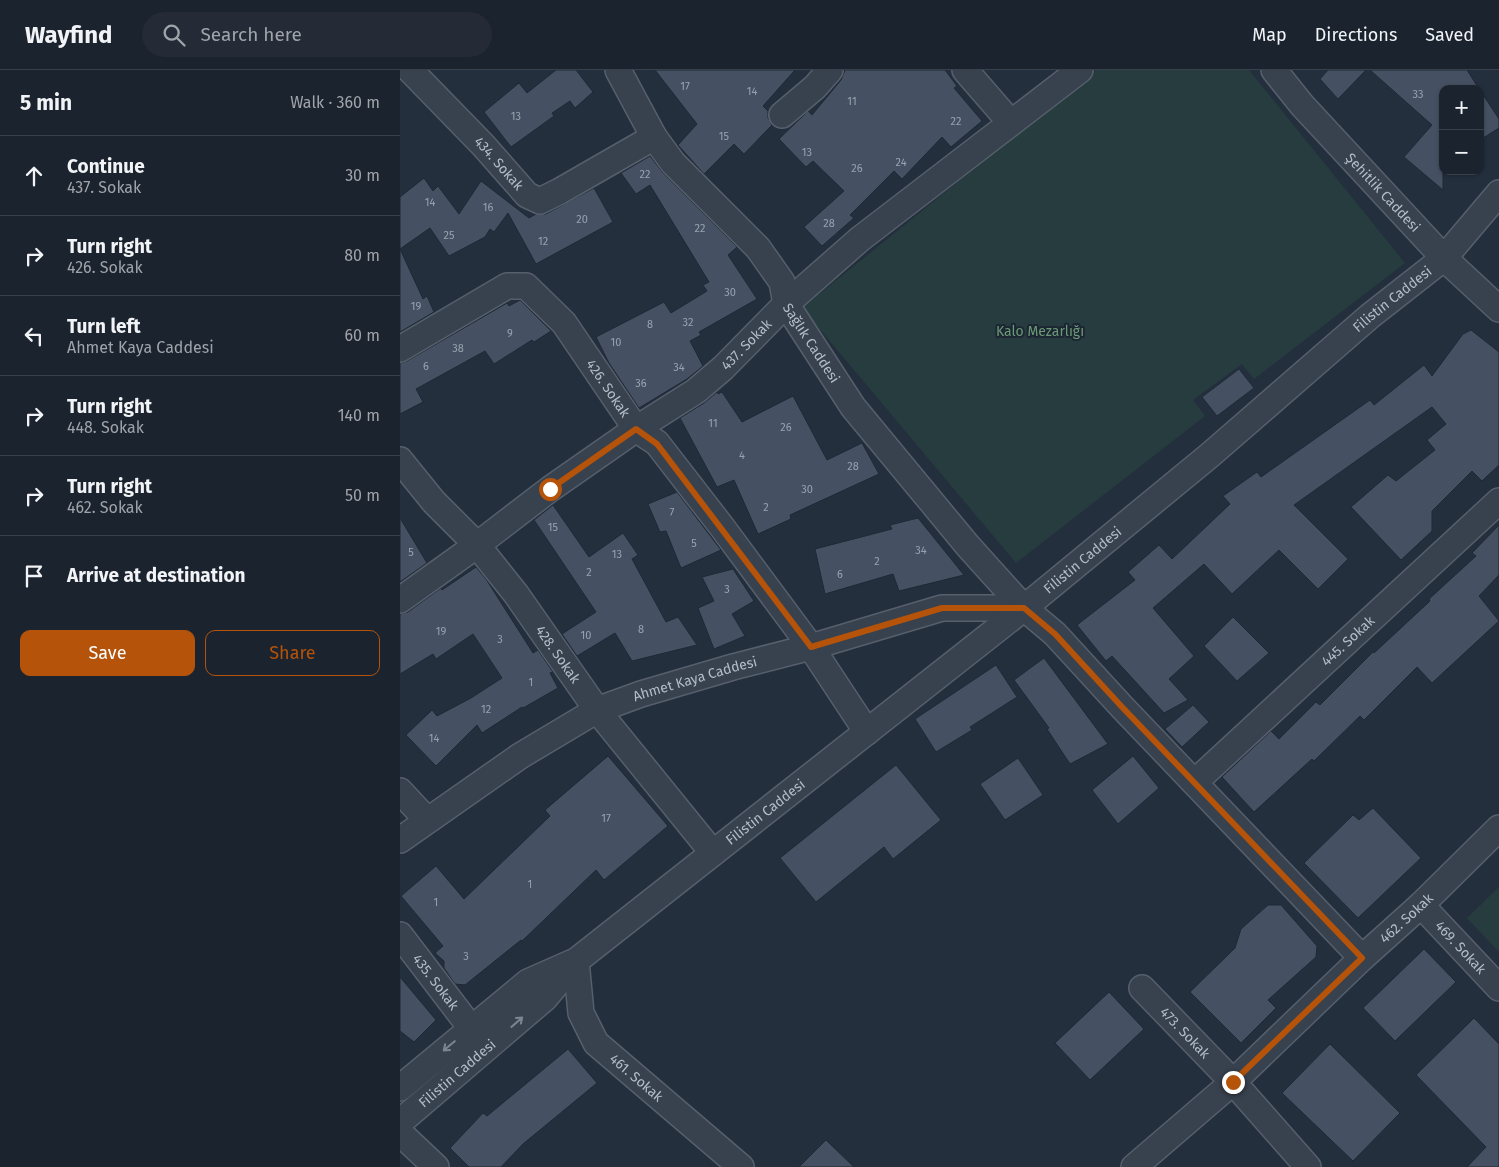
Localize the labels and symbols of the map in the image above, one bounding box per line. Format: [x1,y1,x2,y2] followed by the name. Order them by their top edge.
[680,80,690,93] house number: 17
[747,85,757,98] house number: 14
[1413,88,1423,101] house number: 33
[847,95,857,108] house number: 11
[511,110,521,123] house number: 13
[951,115,961,128] house number: 22
[719,130,730,143] house number: 15
[471,133,528,194] street label: 434. Sokak
[802,146,812,159] house number: 13
[1342,149,1424,235] street label: Şehitlik Caddesi
[896,156,907,169] house number: 24
[851,162,863,175] house number: 26
[640,168,650,181] house number: 22
[425,196,435,209] house number: 14
[483,201,493,214] house number: 16
[576,213,588,226] house number: 20
[823,217,835,230] house number: 28
[695,222,705,235] house number: 22
[444,229,455,242] house number: 25
[538,235,548,248] house number: 12
[1349,263,1435,336] street label: Filistin Caddesi
[724,286,736,299] house number: 30
[411,300,421,313] house number: 19
[779,300,843,386] street label: Sağlık Caddesi
[717,315,776,374] street label: 437. Sokak
[683,316,693,329] house number: 32
[647,318,653,331] house number: 8
[996,323,1084,340] park label: Kalo Mezarlığı
[507,327,513,340] house number: 9
[611,336,621,349] house number: 10
[452,342,464,355] house number: 38
[583,356,634,421] street label: 426. Sokak
[423,360,429,373] house number: 6
[673,361,685,374] house number: 34
[635,377,647,390] house number: 36
[708,417,718,430] house number: 11
[780,421,792,434] house number: 26
[739,449,745,462] house number: 4
[847,460,859,473] house number: 28
[539,478,562,501] route start
[801,483,813,496] house number: 30
[763,501,769,514] house number: 2
[670,506,675,519] house number: 7
[548,521,559,534] house number: 15
[1040,523,1125,597] street label: Filistin Caddesi
[691,537,697,550] house number: 5
[915,544,927,557] house number: 34
[408,546,414,559] house number: 5
[612,548,622,561] house number: 13
[874,555,880,568] house number: 2
[586,566,592,579] house number: 2
[837,568,843,581] house number: 6
[724,583,730,596] house number: 3
[1318,611,1379,670] street label: 445. Sokak
[532,622,585,687] street label: 428. Sokak
[638,623,644,636] house number: 8
[436,625,446,638] house number: 19
[581,629,591,642] house number: 10
[497,633,503,646] house number: 3
[630,653,759,705] street label: Ahmet Kaya Caddesi
[529,676,533,689] house number: 1
[481,703,491,716] house number: 12
[429,732,439,745] house number: 14
[722,775,808,848] street label: Filistin Caddesi
[601,812,611,825] house number: 17
[528,878,532,891] house number: 1
[1376,889,1437,947] street label: 462. Sokak
[434,896,438,909] house number: 1
[1432,917,1490,978] street label: 469. Sokak
[463,950,469,963] house number: 3
[409,951,463,1014] street label: 435. Sokak
[1156,1003,1214,1062] street label: 473. Sokak
[510,1017,523,1028] one-way arrow
[415,1036,499,1111] street label: Filistin Caddesi
[443,1041,456,1052] one-way arrow
[606,1050,667,1106] street label: 461. Sokak
[1222,1071,1245,1094] route end

